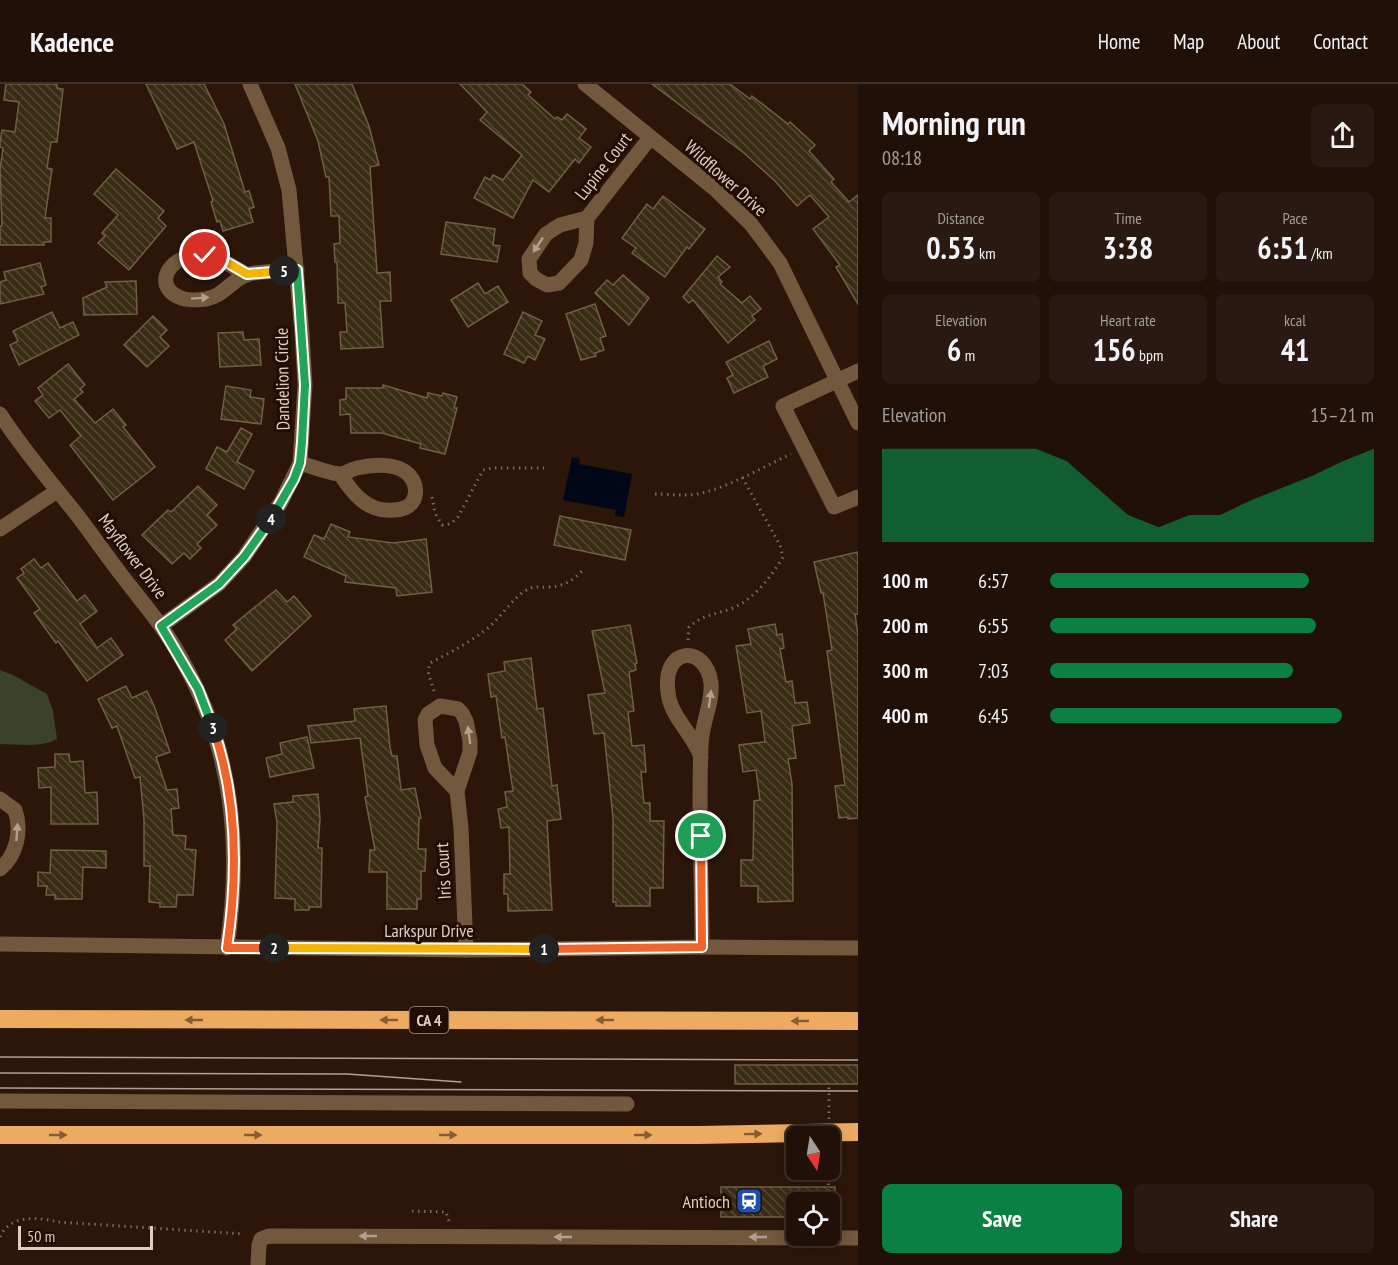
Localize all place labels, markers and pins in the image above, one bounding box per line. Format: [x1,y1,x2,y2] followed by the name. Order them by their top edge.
[179,229,230,280] pin
[269,256,299,286] pin: 5
[256,504,286,534] pin: 4
[198,713,228,743] pin: 3
[675,810,726,861] pin
[259,933,289,963] pin: 2
[529,934,559,964] pin: 1
[734,1186,764,1216] station icon: Antioch
[683,1190,730,1213] place label: Antioch

